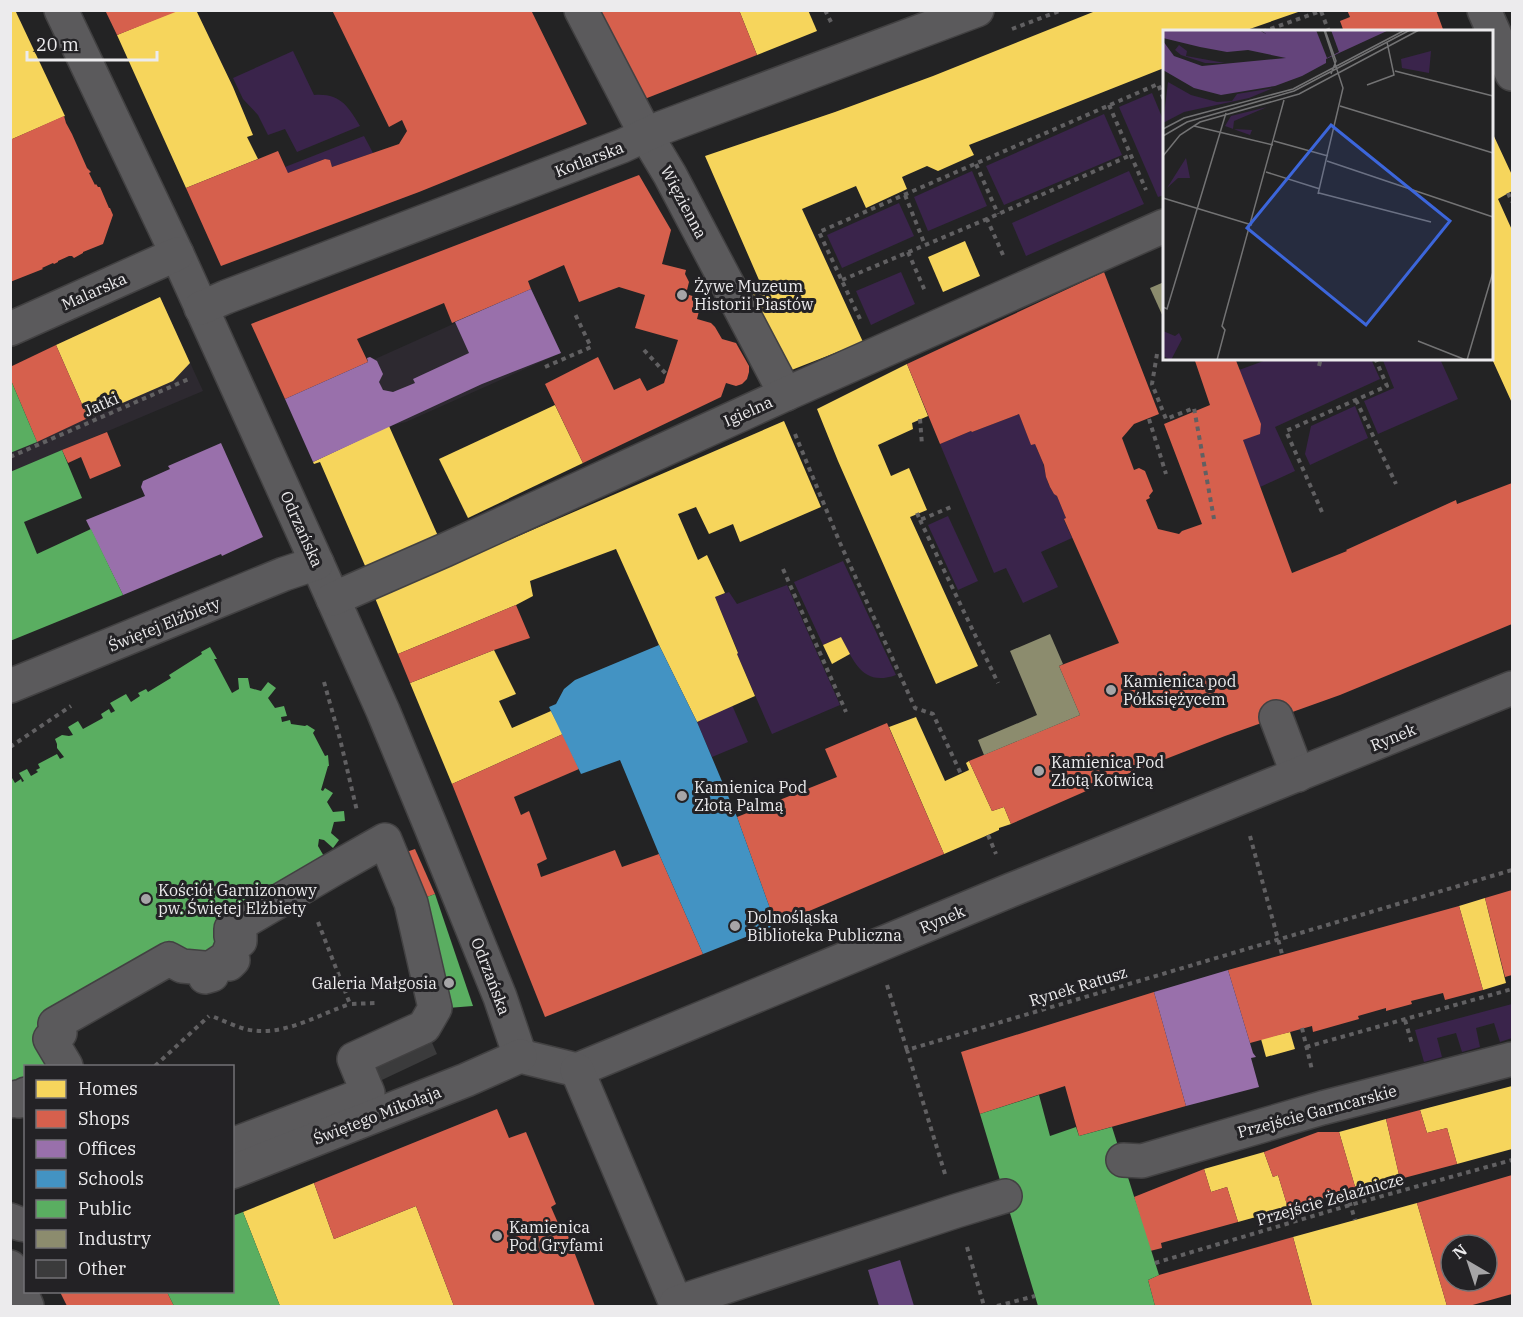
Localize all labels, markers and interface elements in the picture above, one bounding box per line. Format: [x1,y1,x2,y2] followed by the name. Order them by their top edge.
[27,24,158,62] scale bar
[1163,30,1493,360] inset map
[36,33,79,56] text: 20 m
[552,137,626,181] street label: Kotlarska
[656,162,712,242] street label: Więzienna
[58,268,130,314] street label: Malarska
[694,276,814,314] place label: Żywe Muzeum Historii Piastów
[675,288,689,302] marker: Żywe Muzeum Historii Piastów
[81,388,121,420] street label: Jatki
[720,391,776,431] street label: Igielna
[276,488,328,570] street label: Odrzańska
[105,591,223,656] street label: Świętej Elżbiety
[1123,671,1237,709] place label: Kamienica pod Półksiężycem
[1104,683,1118,697] marker: Kamienica pod Półksiężycem
[1367,719,1419,755] street label: Rynek
[1051,752,1164,790] place label: Kamienica Pod Złotą Kotwicą
[1032,764,1046,778] marker: Kamienica Pod Złotą Kotwicą
[694,777,807,815] place label: Kamienica Pod Złotą Palmą
[675,789,689,803] marker: Kamienica Pod Złotą Palmą
[158,880,317,918] place label: Kościół Garnizonowy pw. Świętej Elżbiety
[139,892,153,906] marker: Kościół Garnizonowy pw. Świętej Elżbiety
[916,900,968,937] street label: Rynek
[747,907,902,945] place label: Dolnośląska Biblioteka Publiczna
[728,919,742,933] marker: Dolnośląska Biblioteka Publiczna
[467,934,515,1018] street label: Odrzańska
[1026,962,1130,1010] street label: Rynek Ratusz
[312,973,437,993] place label: Galeria Małgosia
[442,976,456,990] marker: Galeria Małgosia
[24,1065,234,1293] legend
[78,1077,138,1100] text: Homes
[310,1080,444,1149] street label: Świętego Mikołaja
[1235,1080,1399,1142] street label: Przejście Garncarskie
[78,1107,130,1130] text: Shops
[78,1137,136,1160] text: Offices
[78,1167,144,1190] text: Schools
[1254,1168,1406,1230] street label: Przejście Żelaźnicze
[78,1197,132,1220] text: Public
[509,1217,604,1255] place label: Kamienica Pod Gryfami
[78,1227,151,1250] text: Industry
[490,1229,504,1243] marker: Kamienica Pod Gryfami
[1439,1233,1499,1293] north arrow
[1448,1240,1471,1263] text: N
[78,1257,126,1280] text: Other

